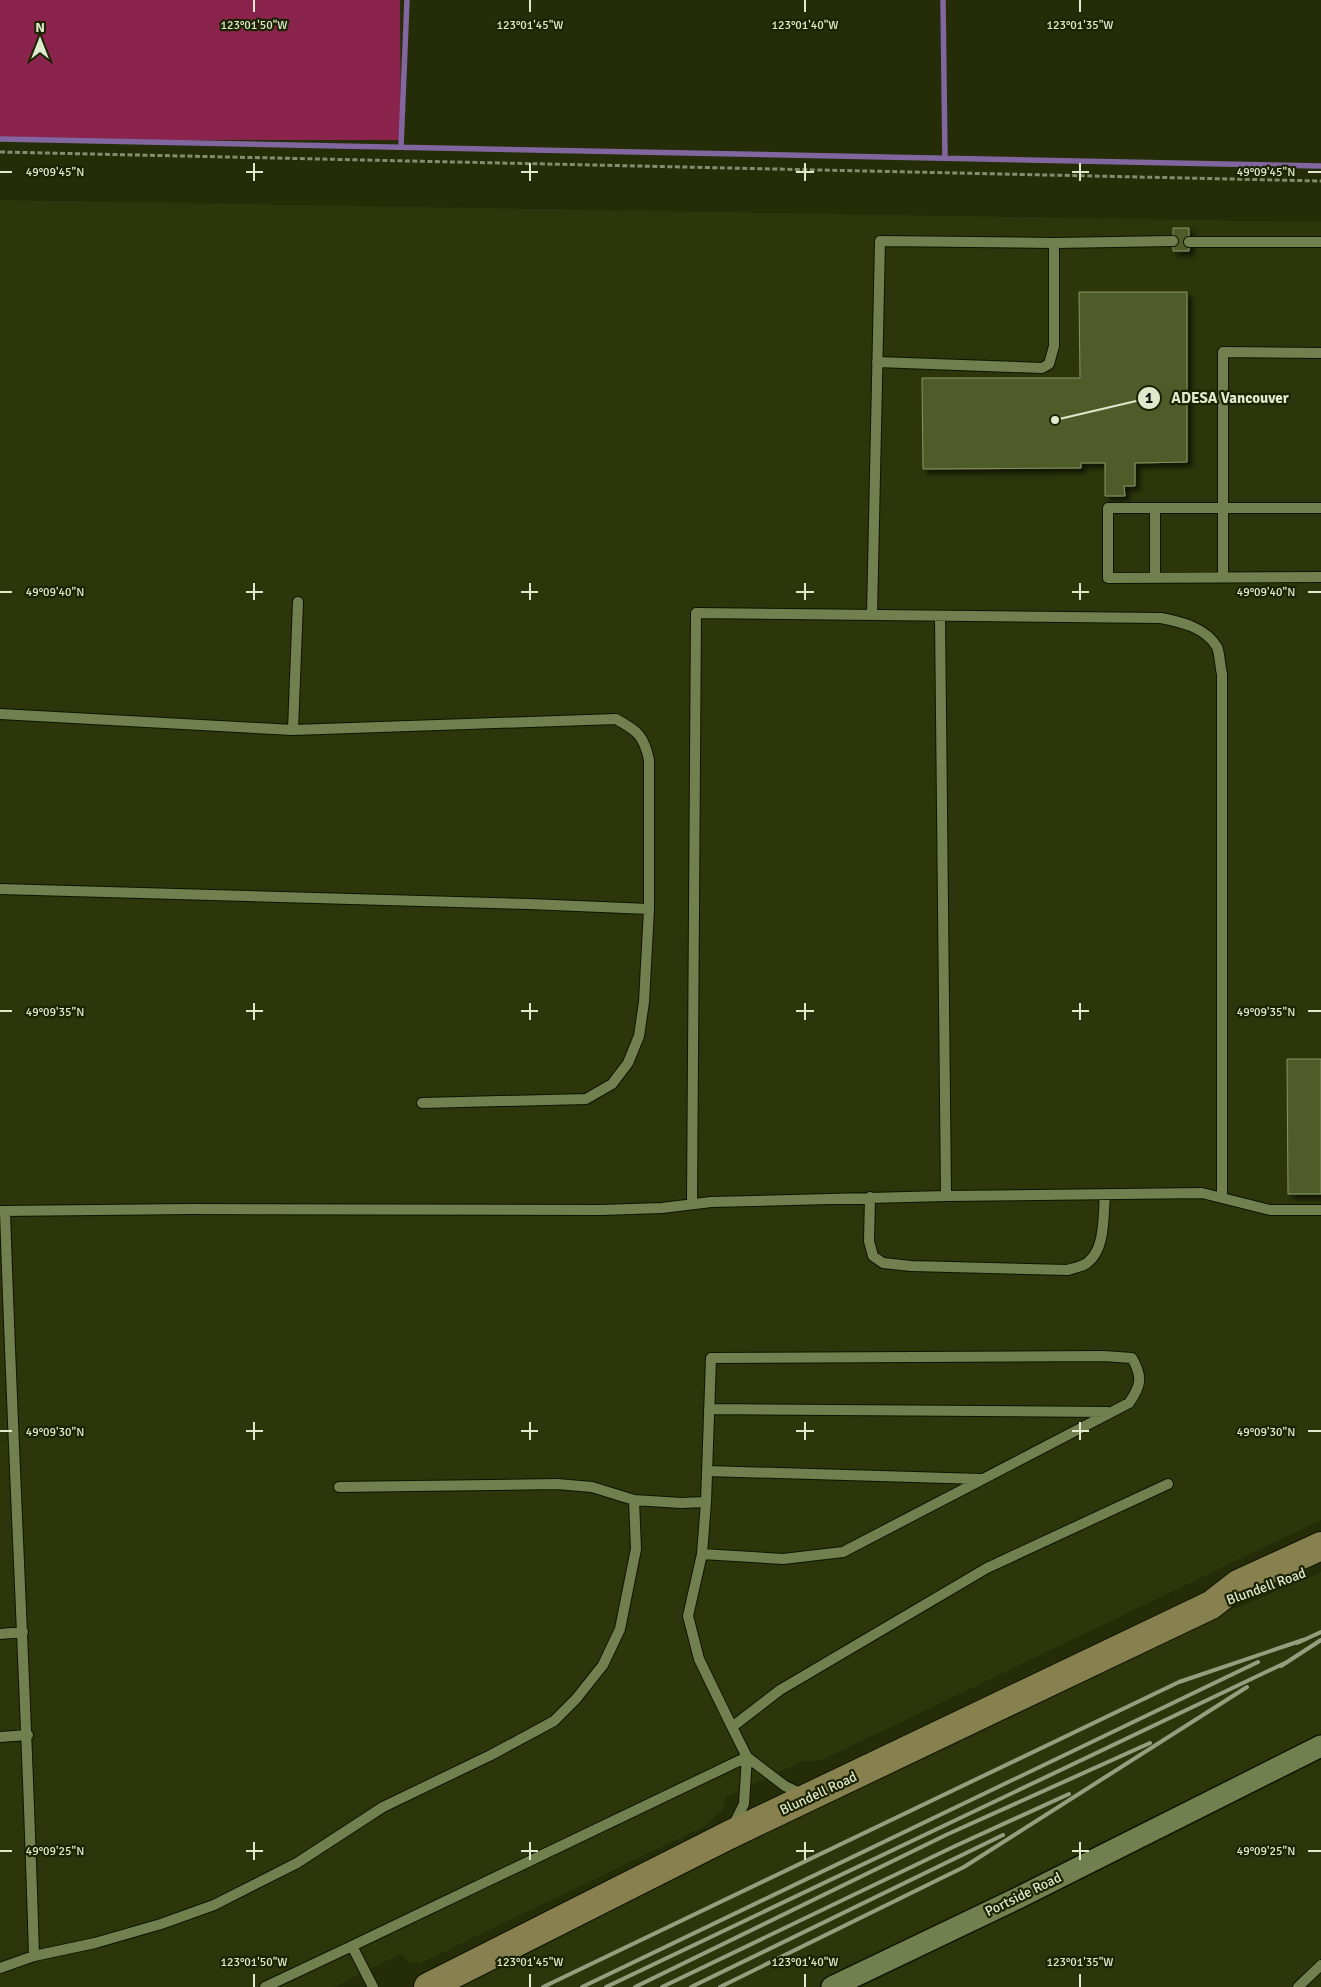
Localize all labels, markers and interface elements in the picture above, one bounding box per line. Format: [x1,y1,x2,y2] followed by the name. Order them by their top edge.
[15,15,65,65] north arrow
[220,18,288,33] text: 123°01'50"W
[496,18,564,33] text: 123°01'45"W
[771,18,839,33] text: 123°01'40"W
[1046,18,1114,33] text: 123°01'35"W
[35,19,45,36] text: N
[26,165,84,180] text: 49°09'45"N
[1237,165,1295,180] text: 49°09'45"N
[1137,383,1299,413] callout: ADESA Vancouver
[1145,389,1153,407] text: 1
[1171,389,1289,407] text: ADESA Vancouver
[26,585,84,600] text: 49°09'40"N
[1237,585,1295,600] text: 49°09'40"N
[26,1005,84,1020] text: 49°09'35"N
[1237,1005,1295,1020] text: 49°09'35"N
[26,1425,84,1440] text: 49°09'30"N
[1237,1425,1295,1440] text: 49°09'30"N
[1224,1564,1308,1609] street label: Blundell Road
[777,1768,860,1819] street label: Blundell Road
[26,1844,84,1859] text: 49°09'25"N
[1237,1844,1295,1859] text: 49°09'25"N
[982,1869,1064,1920] street label: Portside Road
[220,1955,288,1970] text: 123°01'50"W
[496,1955,564,1970] text: 123°01'45"W
[771,1955,839,1970] text: 123°01'40"W
[1046,1955,1114,1970] text: 123°01'35"W

